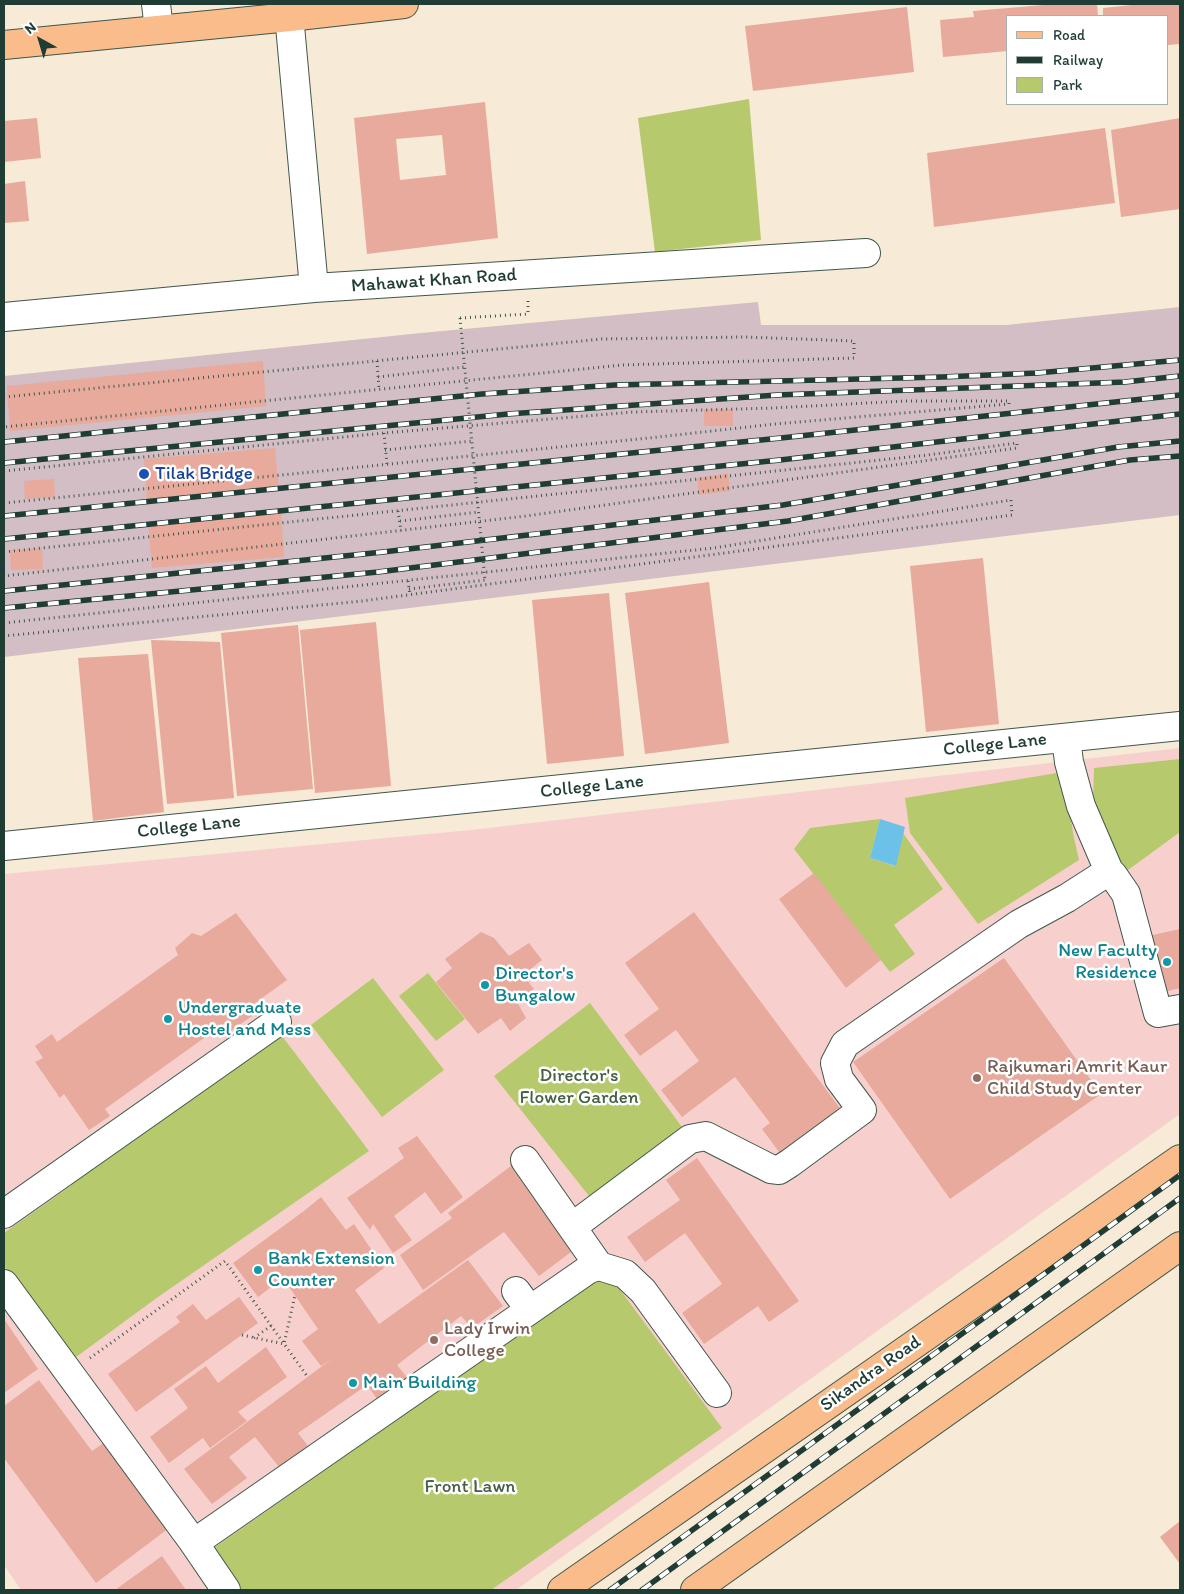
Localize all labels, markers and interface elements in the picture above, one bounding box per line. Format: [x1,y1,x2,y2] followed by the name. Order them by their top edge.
[15,15,65,65] north arrow
[1006,15,1169,105] legend
[21,18,39,38] text: N
[1053,26,1085,44] text: Road
[1053,51,1103,69] text: Railway
[1053,76,1083,94] text: Park
[350,264,518,298] street label: Mahawat Khan Road
[155,463,253,485] place label: Tilak Bridge
[137,467,151,481] marker: Tilak Bridge
[942,728,1048,762] street label: College Lane
[539,770,645,804] street label: College Lane
[136,810,242,844] street label: College Lane
[1058,940,1157,984] place label: New Faculty Residence
[1161,956,1173,968] marker: New Faculty Residence
[495,963,575,1007] place label: Director's Bungalow
[479,979,491,991] marker: Director's Bungalow
[178,997,311,1041] place label: Undergraduate Hostel and Mess
[162,1013,174,1025] marker: Undergraduate Hostel and Mess
[987,1056,1167,1100] place label: Rajkumari Amrit Kaur Child Study Center
[519,1065,639,1109] park label: Director's Flower Garden
[971,1072,983,1084] marker: Rajkumari Amrit Kaur Child Study Center
[268,1248,395,1292] place label: Bank Extension Counter
[252,1264,264,1276] marker: Bank Extension Counter
[444,1318,530,1362] place label: Lady Irwin College
[816,1331,926,1417] street label: Sikandra Road
[428,1334,440,1346] marker: Lady Irwin College
[363,1372,476,1394] place label: Main Building
[347,1377,359,1389] marker: Main Building
[425,1476,515,1498] park label: Front Lawn

